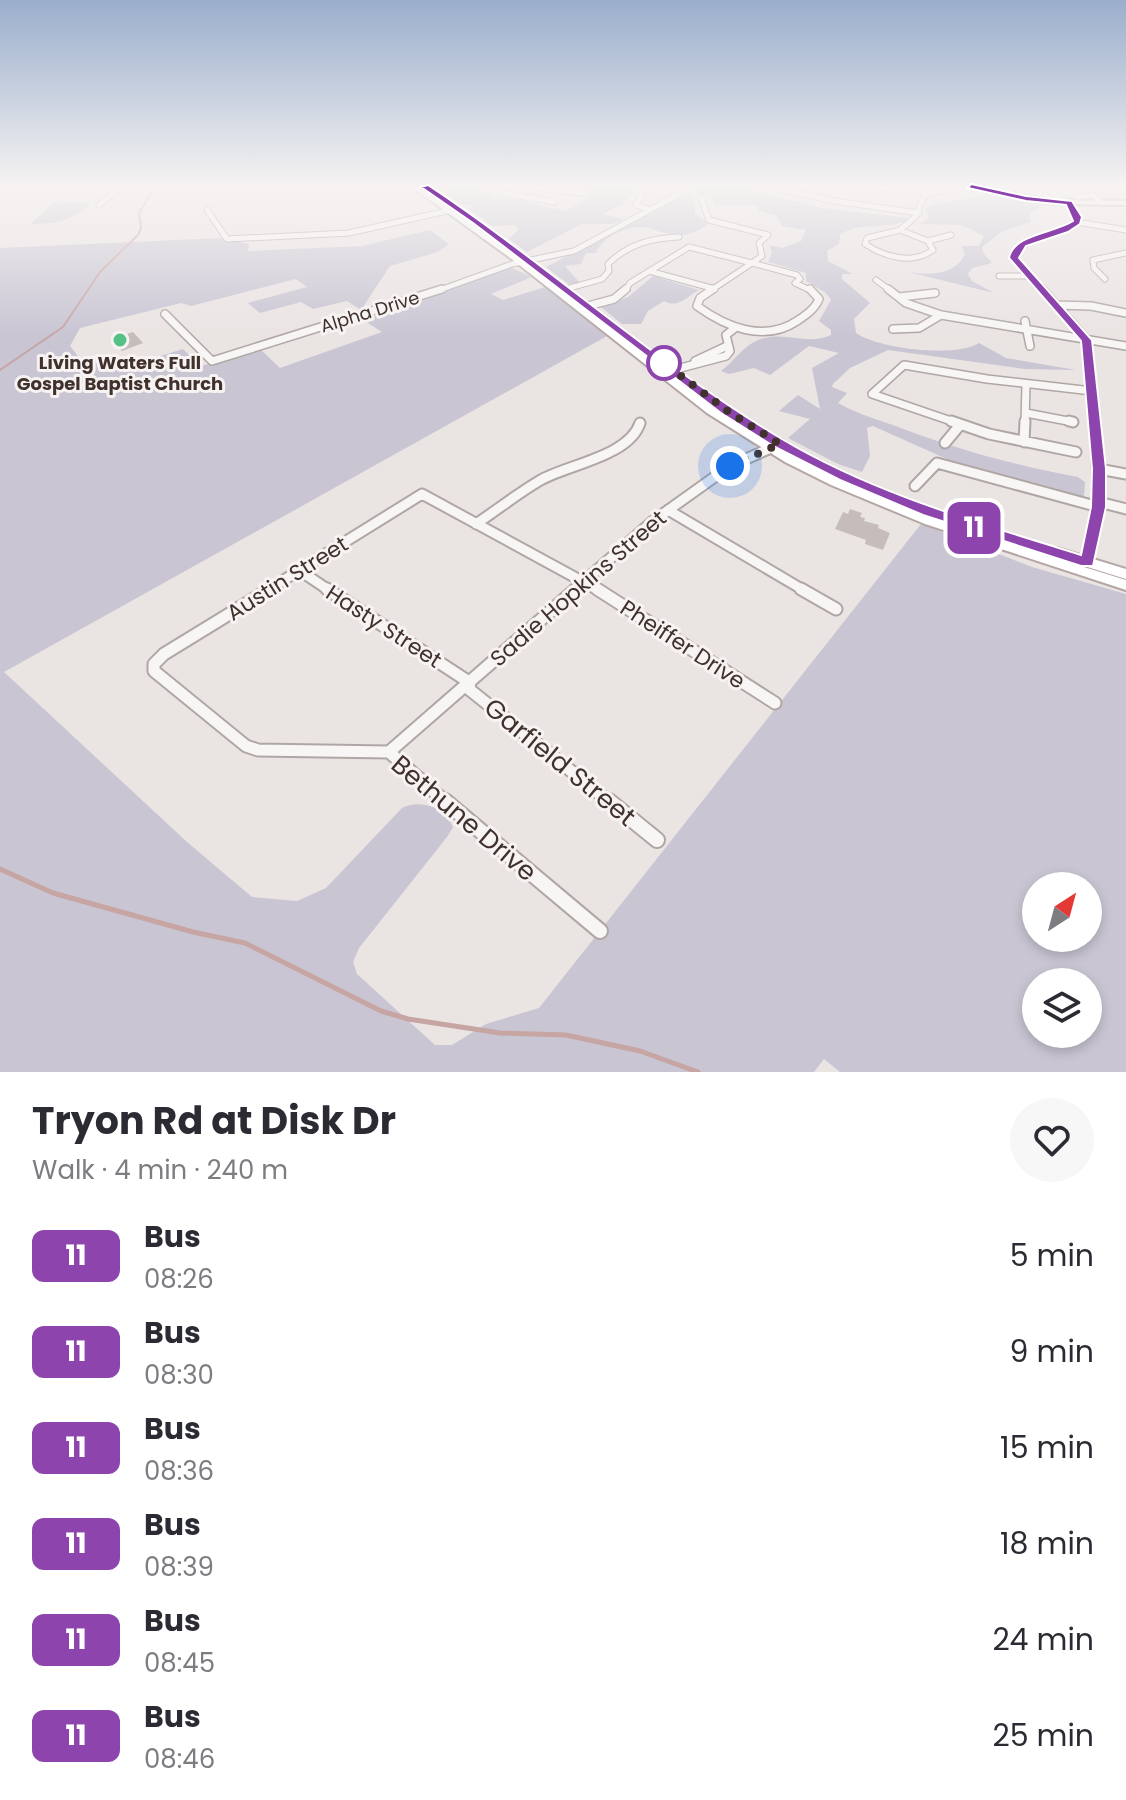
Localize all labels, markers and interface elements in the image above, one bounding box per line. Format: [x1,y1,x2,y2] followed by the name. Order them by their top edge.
[317,285,422,338] street label: Alpha Drive
[111,331,129,349] marker: Living Waters Full Gospel Baptist Church
[647,346,681,380] unlabelled marker
[17,350,223,396] place label: Living Waters Full Gospel Baptist Church
[710,446,750,486] your location
[938,502,1010,554] line badge: 11
[483,503,673,674] street label: Sadie Hopkins Street
[963,508,985,547] text: 11
[220,529,354,628] street label: Austin Street
[320,577,448,675] street label: Hasty Street
[614,592,751,696] street label: Pheiffer Drive
[477,690,643,834] street label: Garfield Street
[384,746,544,890] street label: Bethune Drive
[1022,872,1102,952] north arrow
[1022,872,1102,1048] map controls
[1022,968,1102,1048] button: layers
[32,1094,396,1147] text: Tryon Rd at Disk Dr
[1010,1098,1094,1182] button: heart
[32,1152,288,1188] text: Walk · 4 min · 240 m
[144,1215,201,1258] text: Bus
[1010,1234,1094,1277] text: 5 min
[65,1236,87,1275] text: 11
[144,1261,214,1297] text: 08:26
[144,1311,201,1354] text: Bus
[1010,1330,1094,1373] text: 9 min
[65,1332,87,1371] text: 11
[144,1357,214,1393] text: 08:30
[144,1407,201,1450] text: Bus
[1000,1426,1094,1469] text: 15 min
[65,1428,87,1467] text: 11
[144,1453,214,1489] text: 08:36
[144,1503,201,1546] text: Bus
[1000,1522,1094,1565] text: 18 min
[65,1524,87,1563] text: 11
[144,1549,214,1585] text: 08:39
[144,1599,201,1642] text: Bus
[992,1618,1094,1661] text: 24 min
[65,1620,87,1659] text: 11
[144,1645,215,1681] text: 08:45
[144,1695,201,1738] text: Bus
[992,1714,1094,1757] text: 25 min
[65,1716,87,1755] text: 11
[144,1741,215,1777] text: 08:46

